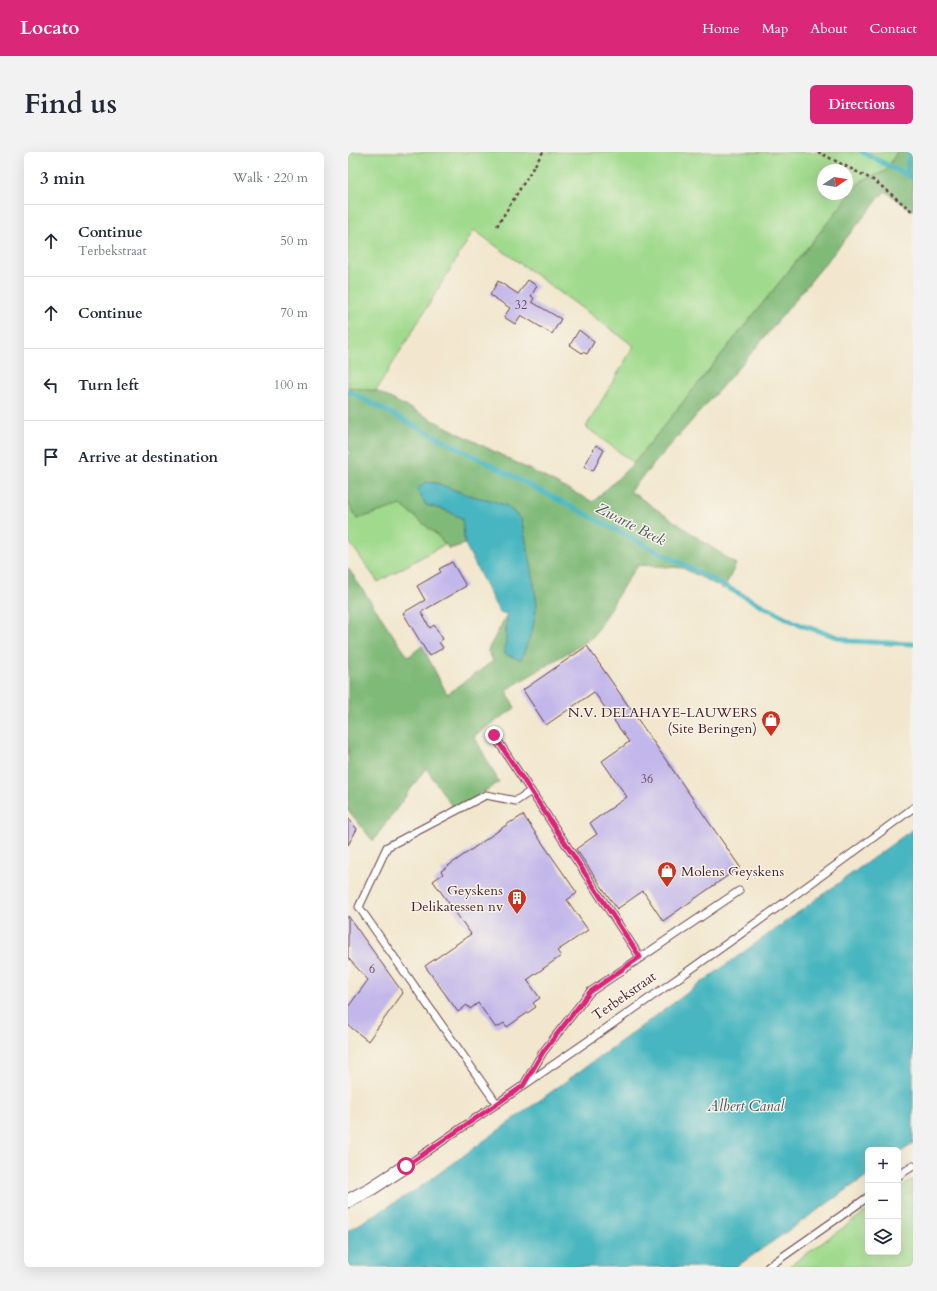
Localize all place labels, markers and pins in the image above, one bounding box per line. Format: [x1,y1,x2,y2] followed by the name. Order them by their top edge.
[568,703,757,738] place label: N.V. DELAHAYE-LAUWERS (Site Beringen)
[760,709,782,737] shop icon: N.V. DELAHAYE-LAUWERS (Site Beringen)
[656,860,678,888] shop icon: Molens Geyskens
[681,862,784,881] place label: Molens Geyskens
[411,881,504,916] place label: Geyskens Delikatessen nv
[506,887,528,915] building icon: Geyskens Delikatessen nv

